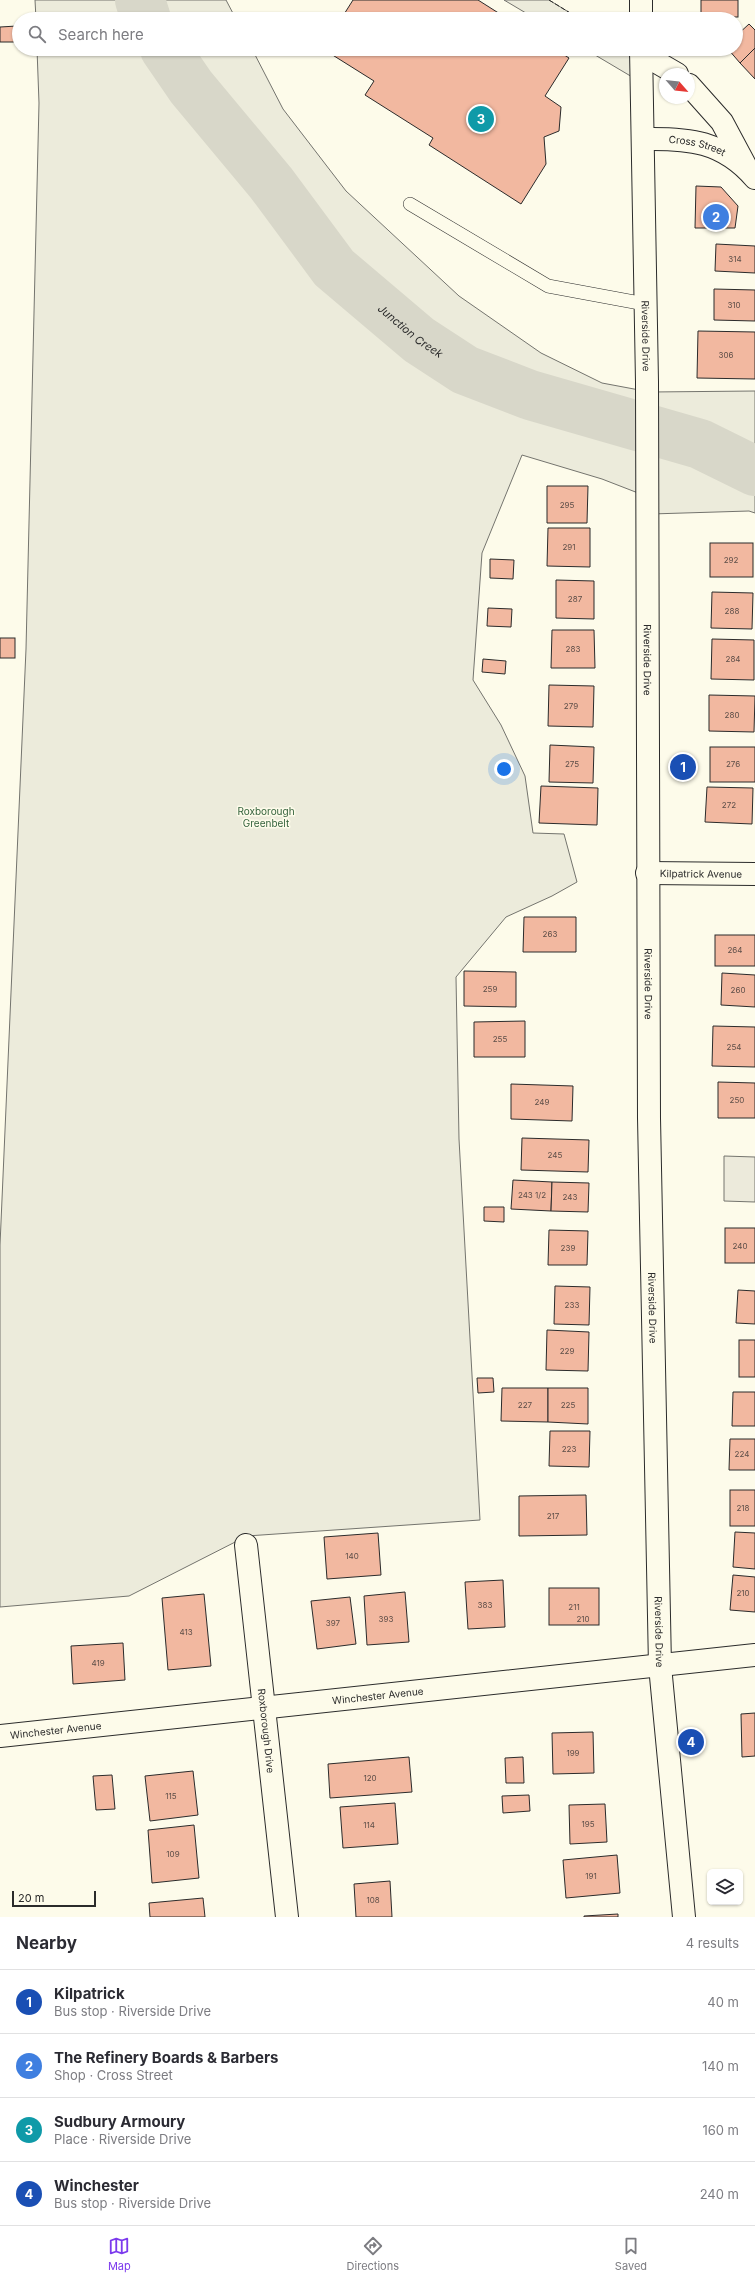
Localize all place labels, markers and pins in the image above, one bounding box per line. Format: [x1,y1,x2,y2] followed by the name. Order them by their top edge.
[468,104,494,134] pin: 3
[703,202,729,232] pin: 2
[670,752,696,782] pin: 1
[678,1727,704,1757] pin: 4

